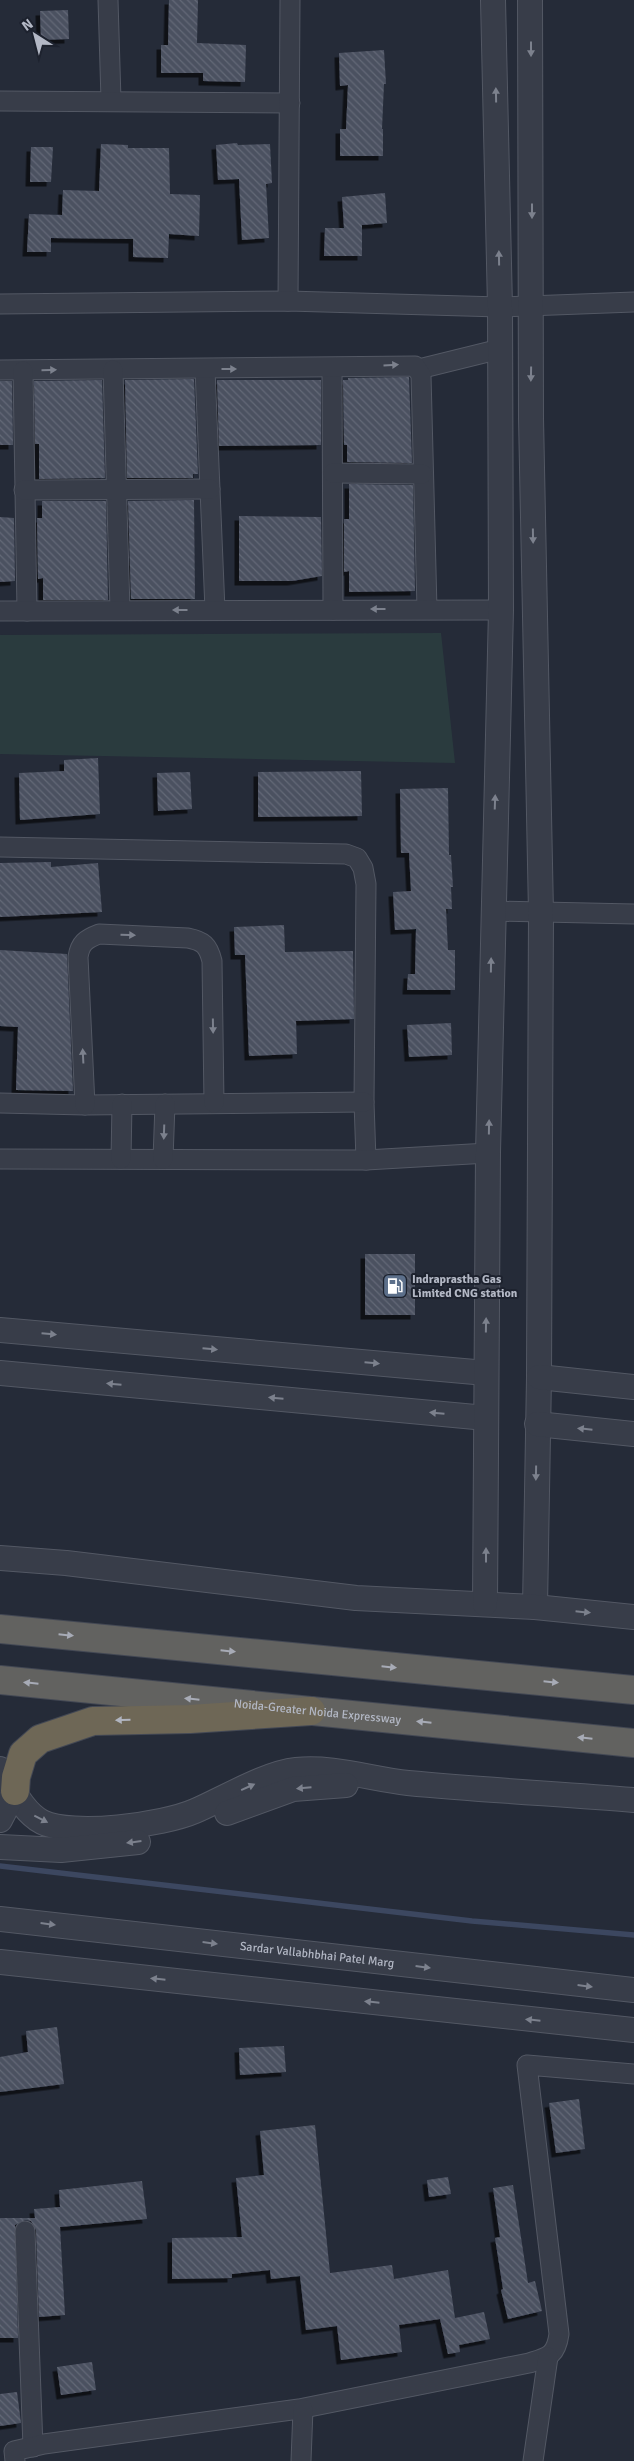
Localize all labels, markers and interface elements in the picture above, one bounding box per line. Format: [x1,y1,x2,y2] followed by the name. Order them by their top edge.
[10,10,60,60] north arrow
[19,15,37,35] text: N
[527,41,535,57] one-way arrow
[491,87,499,103] one-way arrow
[528,203,536,219] one-way arrow
[495,250,503,266] one-way arrow
[383,361,399,369] one-way arrow
[221,365,237,373] one-way arrow
[41,366,57,374] one-way arrow
[527,366,535,382] one-way arrow
[529,528,537,544] one-way arrow
[370,605,386,613] one-way arrow
[172,606,188,614] one-way arrow
[492,794,500,810] one-way arrow
[120,932,136,940] one-way arrow
[488,956,496,972] one-way arrow
[209,1018,217,1034] one-way arrow
[78,1048,86,1064] one-way arrow
[485,1119,493,1135] one-way arrow
[160,1124,168,1140] one-way arrow
[412,1272,518,1301] place label: Indraprastha Gas Limited CNG station
[382,1273,408,1299] fuel station icon: Indraprastha Gas Limited CNG station
[482,1316,490,1332] one-way arrow
[41,1331,57,1339] one-way arrow
[203,1345,219,1353] one-way arrow
[365,1359,381,1367] one-way arrow
[105,1379,121,1387] one-way arrow
[267,1394,283,1402] one-way arrow
[429,1409,445,1417] one-way arrow
[577,1425,593,1433] one-way arrow
[532,1465,540,1481] one-way arrow
[482,1547,490,1563] one-way arrow
[575,1608,591,1616] one-way arrow
[58,1631,74,1639] one-way arrow
[220,1647,236,1655] one-way arrow
[382,1663,398,1671] one-way arrow
[22,1679,38,1687] one-way arrow
[543,1679,559,1687] one-way arrow
[184,1695,200,1703] one-way arrow
[233,1696,402,1728] street label: Noida-Greater Noida Expressway
[114,1716,130,1724] one-way arrow
[416,1718,432,1726] one-way arrow
[577,1734,593,1742] one-way arrow
[241,1783,255,1791] one-way arrow
[296,1784,312,1792] one-way arrow
[34,1815,49,1823] one-way arrow
[125,1839,141,1847] one-way arrow
[41,1920,57,1928] one-way arrow
[202,1939,218,1947] one-way arrow
[239,1939,395,1971] street label: Sardar Vallabhbhai Patel Marg
[416,1963,432,1971] one-way arrow
[150,1975,166,1983] one-way arrow
[577,1982,593,1990] one-way arrow
[363,1998,379,2006] one-way arrow
[525,2016,541,2024] one-way arrow

